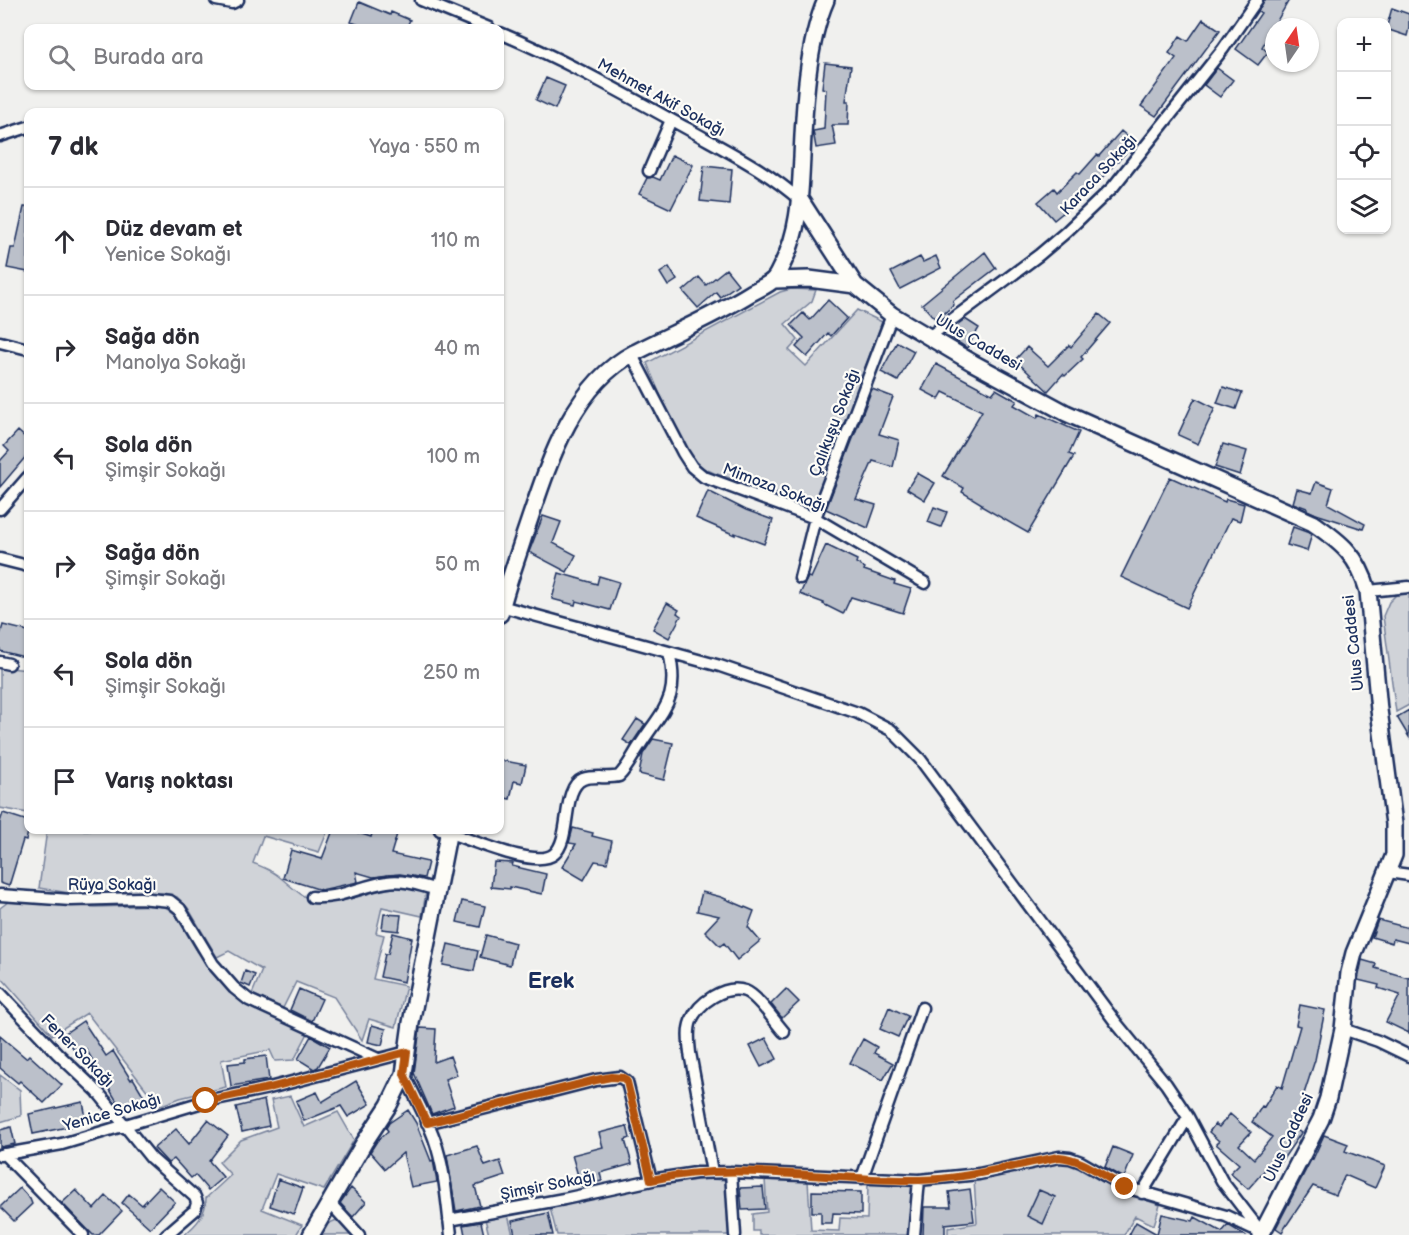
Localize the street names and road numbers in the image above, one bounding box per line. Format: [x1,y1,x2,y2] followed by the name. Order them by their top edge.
[594,55,728,141] street label: Mehmet Akif Sokağı
[1057,131,1141,219] street label: Karaca Sokağı
[932,311,1025,375] street label: Ulus Caddesi
[806,367,864,479] street label: Çalıkuşu Sokağı
[720,460,828,516] street label: Mimoza Sokağı
[1339,594,1368,692] street label: Ulus Caddesi
[68,876,156,895] street label: Rüya Sokağı
[37,1011,117,1091] street label: Fener Sokağı
[60,1090,163,1136] street label: Yenice Sokağı
[1260,1090,1318,1186] street label: Ulus Caddesi
[499,1167,597,1205] street label: Şimşir Sokağı

